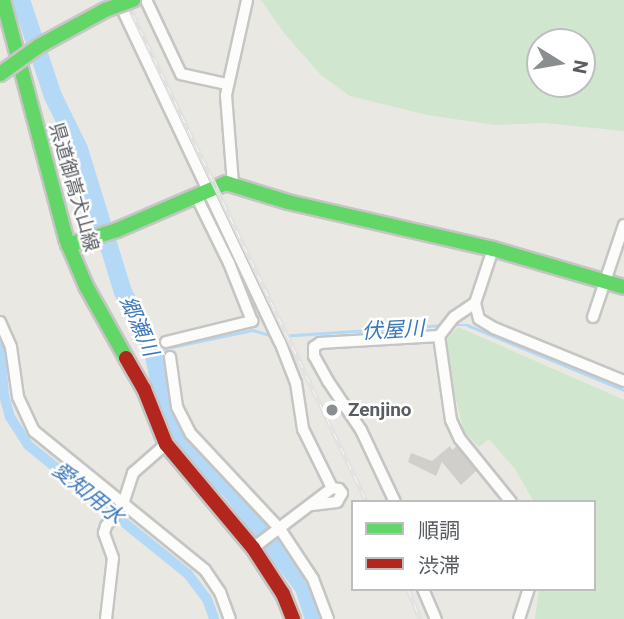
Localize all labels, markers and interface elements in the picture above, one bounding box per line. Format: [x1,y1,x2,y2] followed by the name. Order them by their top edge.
[526,28,596,98] north arrow
[568,58,593,75] text: N
[45,120,103,254] street label: 県道御嵩犬山線
[115,292,163,360] water label: 郷瀬川
[361,316,425,344] water label: 伏屋川
[348,399,412,421] place label: Zenjino
[322,400,342,420] marker: Zenjino
[47,457,129,529] water label: 愛知用水
[351,500,596,591] legend
[418,519,460,543] text: 順調
[418,554,460,578] text: 渋滞

